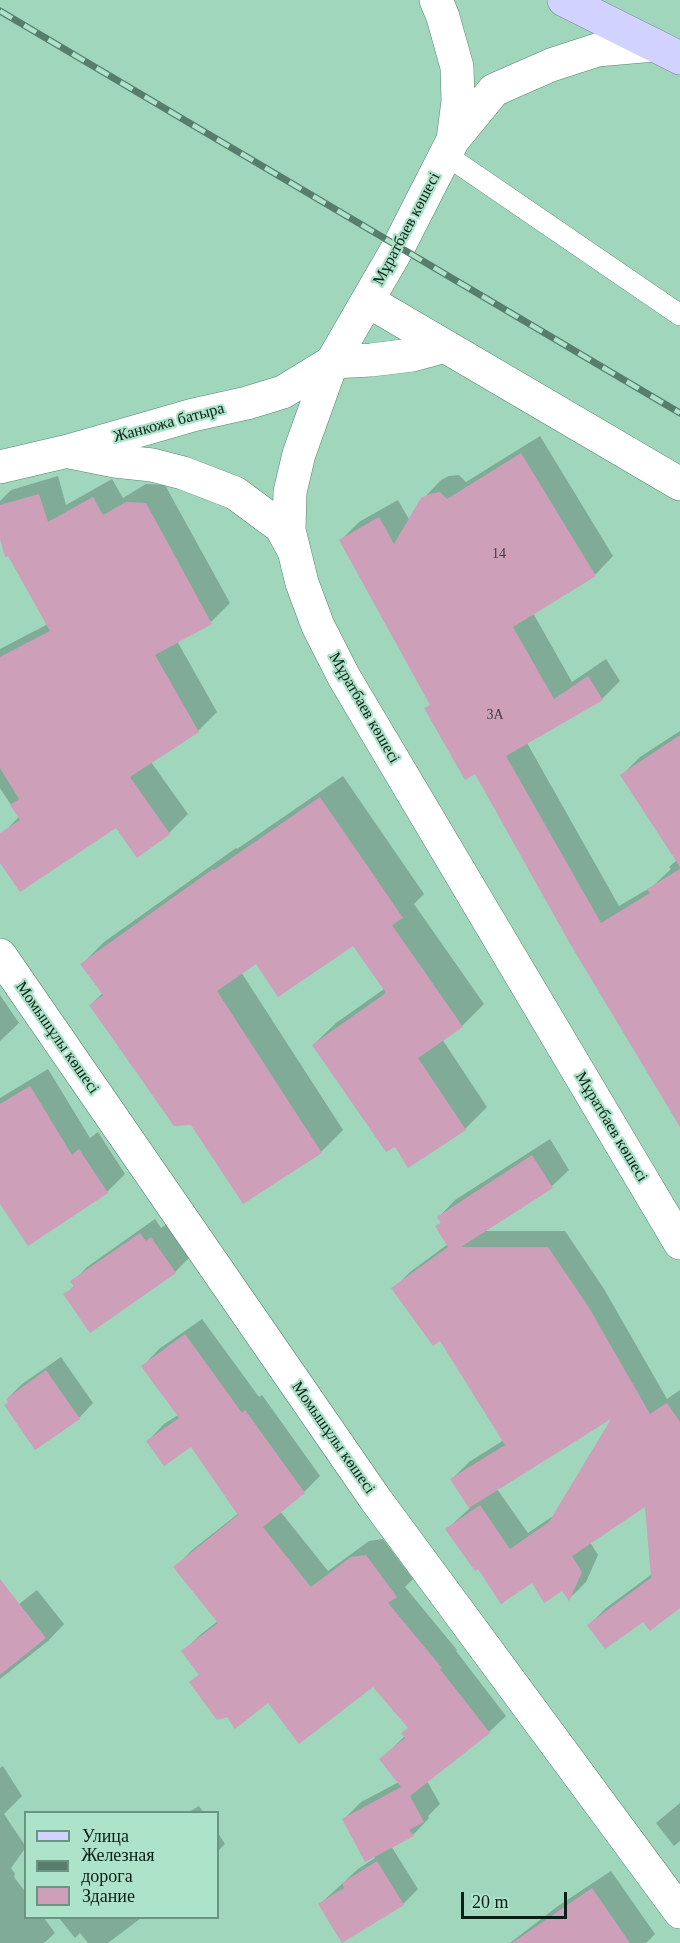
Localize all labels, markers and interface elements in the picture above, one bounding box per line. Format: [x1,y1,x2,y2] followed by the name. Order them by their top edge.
[369,169,445,289] street label: Мұратбаев көшесі
[111,399,227,447] street label: Жанкожа батыра
[492,546,506,562] house number: 14
[324,649,404,767] street label: Мұратбаев көшесі
[486,707,504,723] house number: 3А
[11,978,103,1098] street label: Момышұлы көшесі
[571,1069,651,1185] street label: Мұратбаев көшесі
[287,1378,379,1498] street label: Момышұлы көшесі
[24,1811,219,1919] legend
[82,1826,129,1846] text: Улица
[81,1845,155,1886] text: Железная дорога
[464,1880,570,1918] scale bar
[82,1886,135,1906] text: Здание
[472,1892,509,1912] text: 20 m

